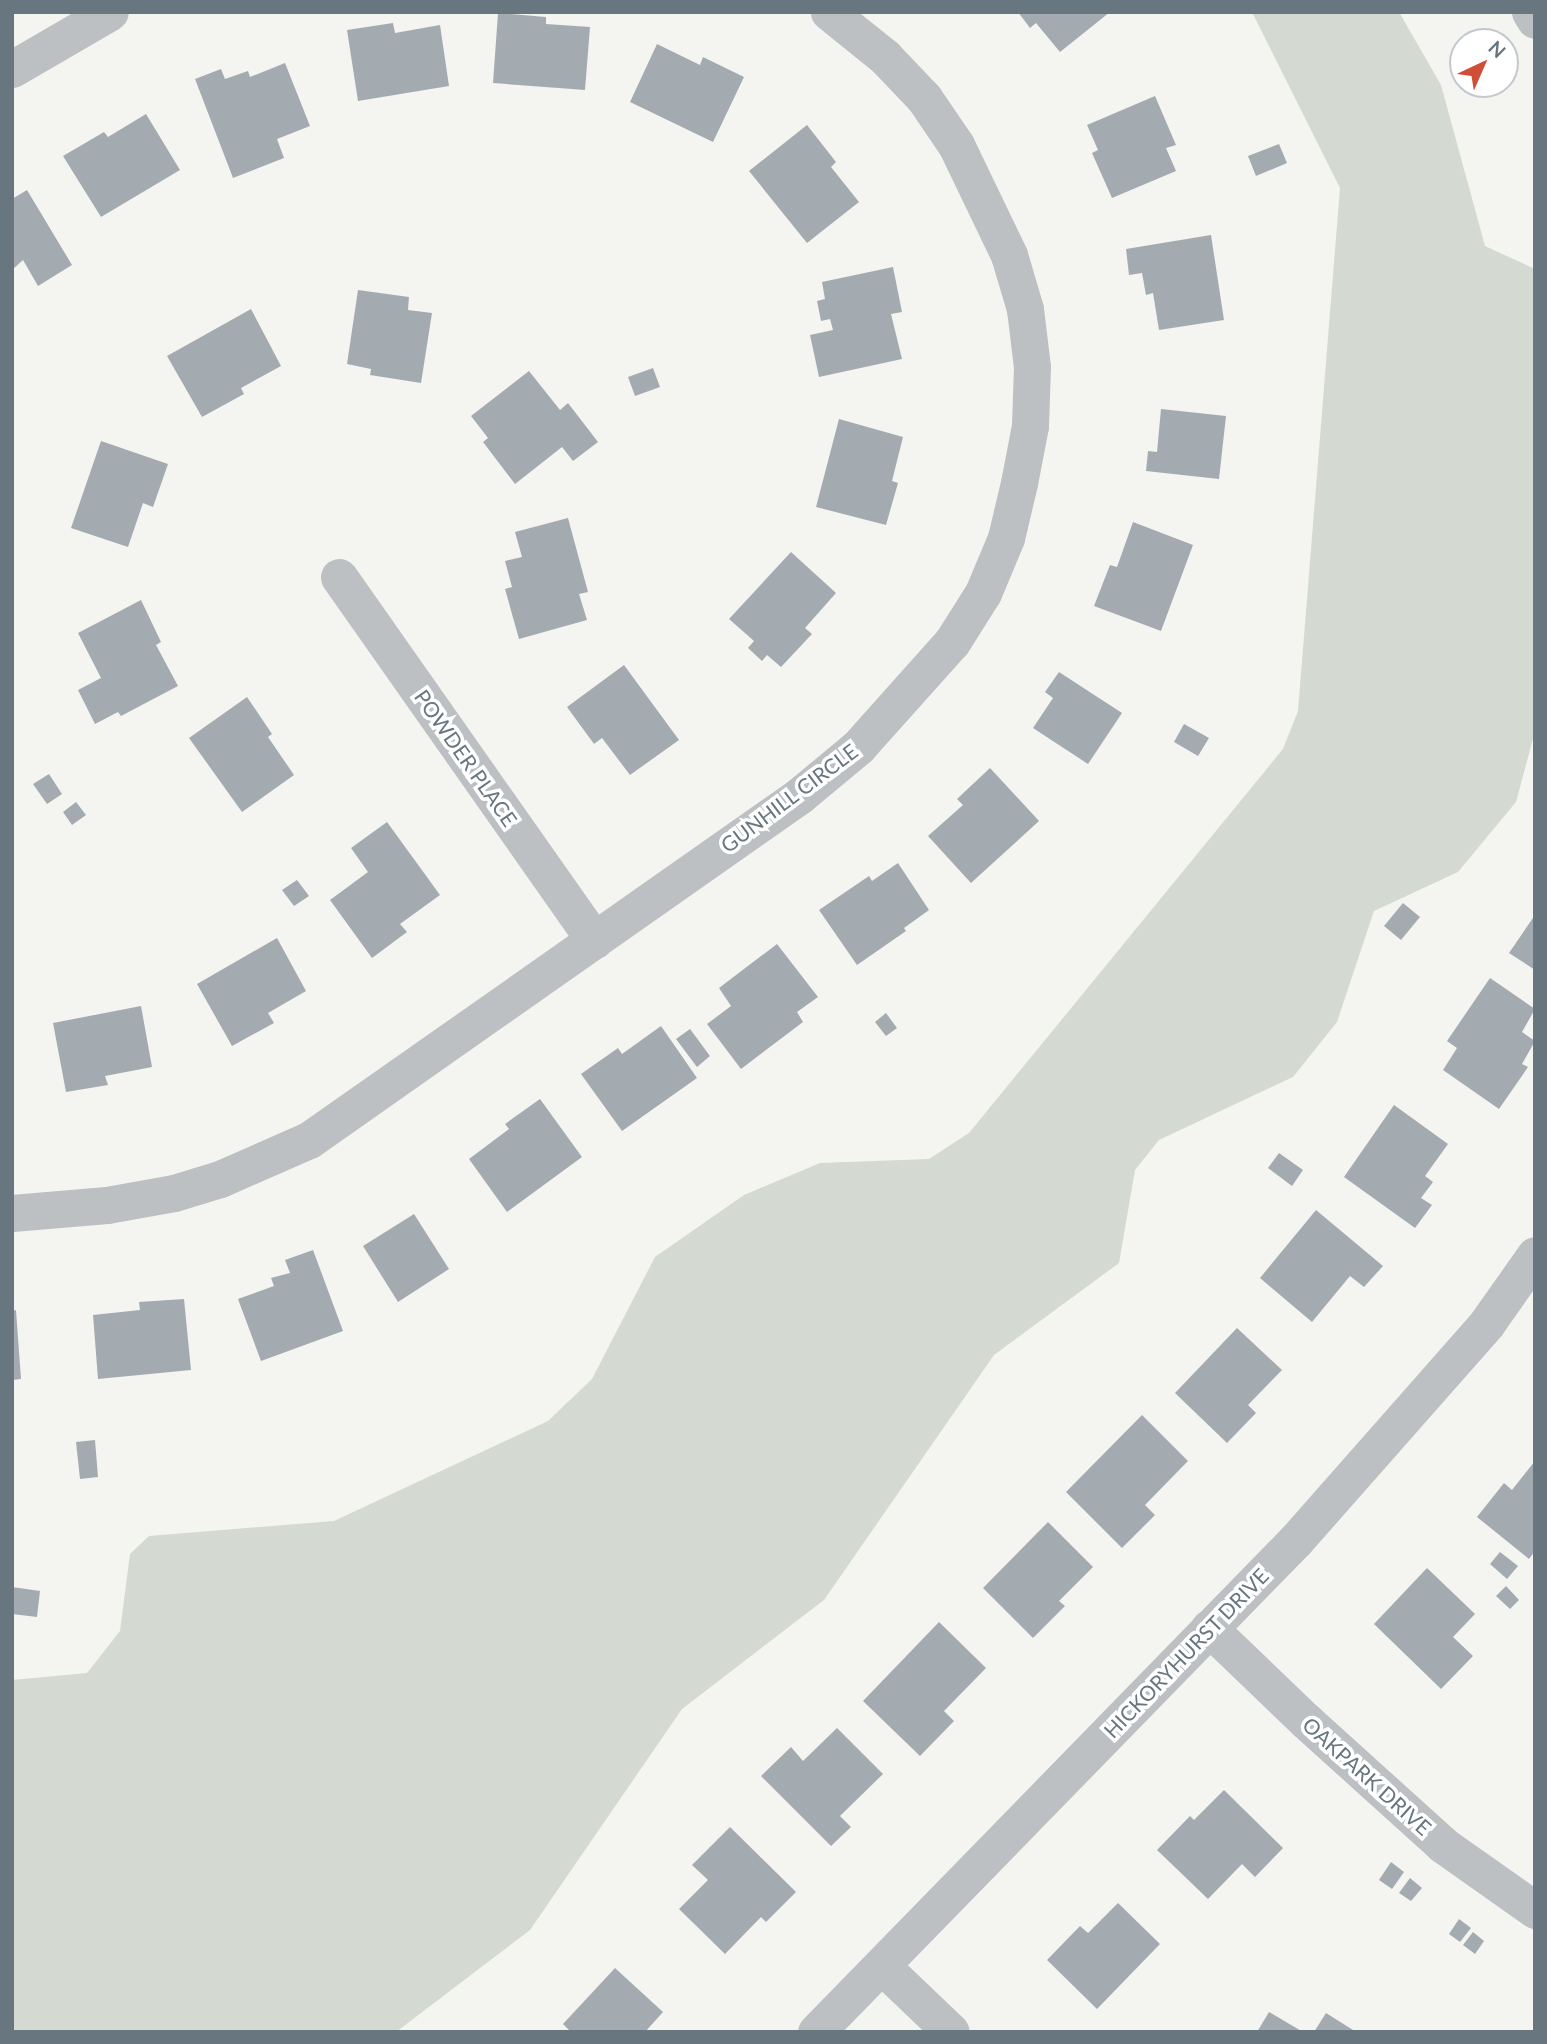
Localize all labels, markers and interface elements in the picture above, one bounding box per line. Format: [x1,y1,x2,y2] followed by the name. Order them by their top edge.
[1449,28,1519,98] north arrow
[1484,36,1511,62] text: N
[410,685,522,831] street label: POWDER PLACE
[715,738,863,858] street label: GUNHILL CIRCLE
[1098,1563,1274,1743] street label: HICKORYHURST DRIVE
[1298,1712,1436,1840] street label: OAKPARK DRIVE

